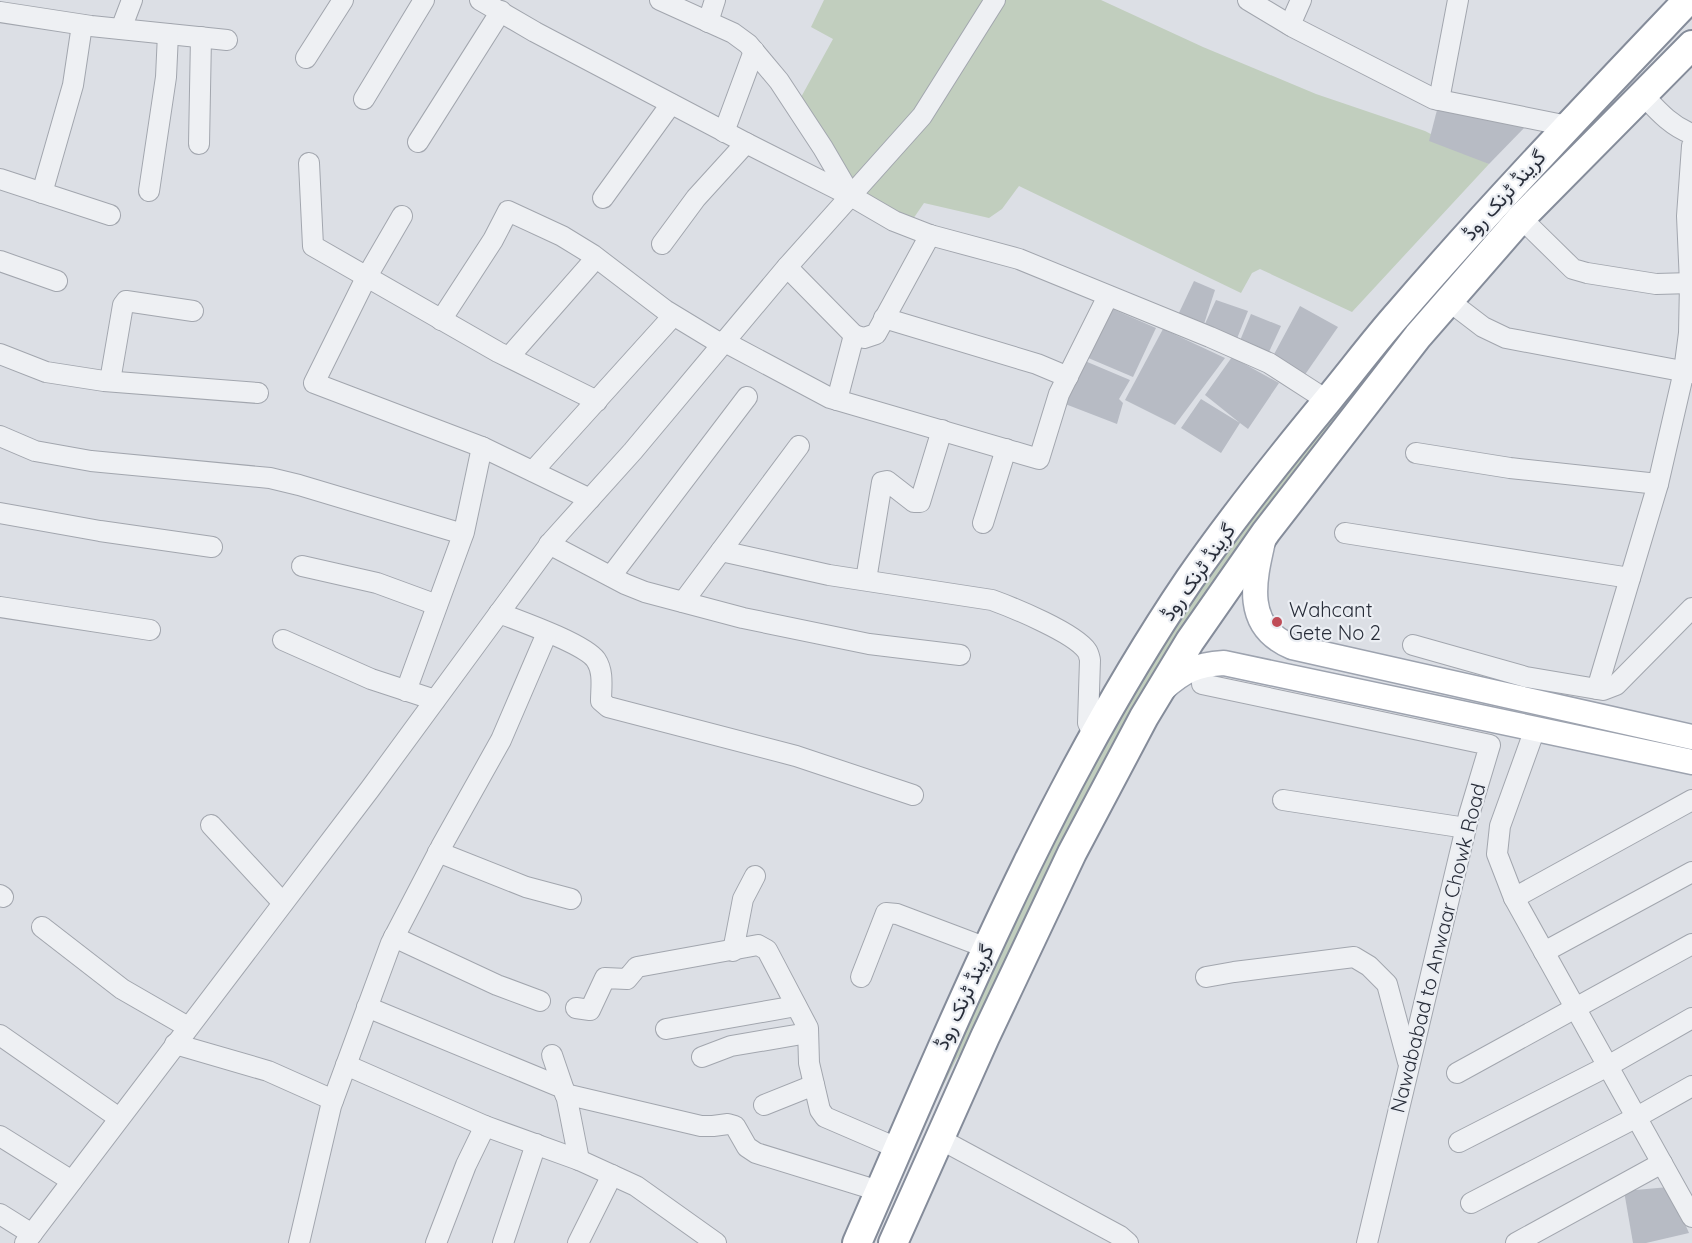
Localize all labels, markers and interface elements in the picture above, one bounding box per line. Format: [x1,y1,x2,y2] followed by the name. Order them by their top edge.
[1457,144,1552,246] street label: گرینڈ ٹرنک روڈ
[1155,518,1241,626] street label: گرینڈ ٹرنک روڈ
[1289,597,1381,645] place label: Wahcant Gete No 2
[1270,615,1284,629] marker: Wahcant Gete No 2
[1384,781,1491,1115] street label: Nawababad to Anwaar Chowk Road
[928,940,1000,1054] street label: گرینڈ ٹرنک روڈ

